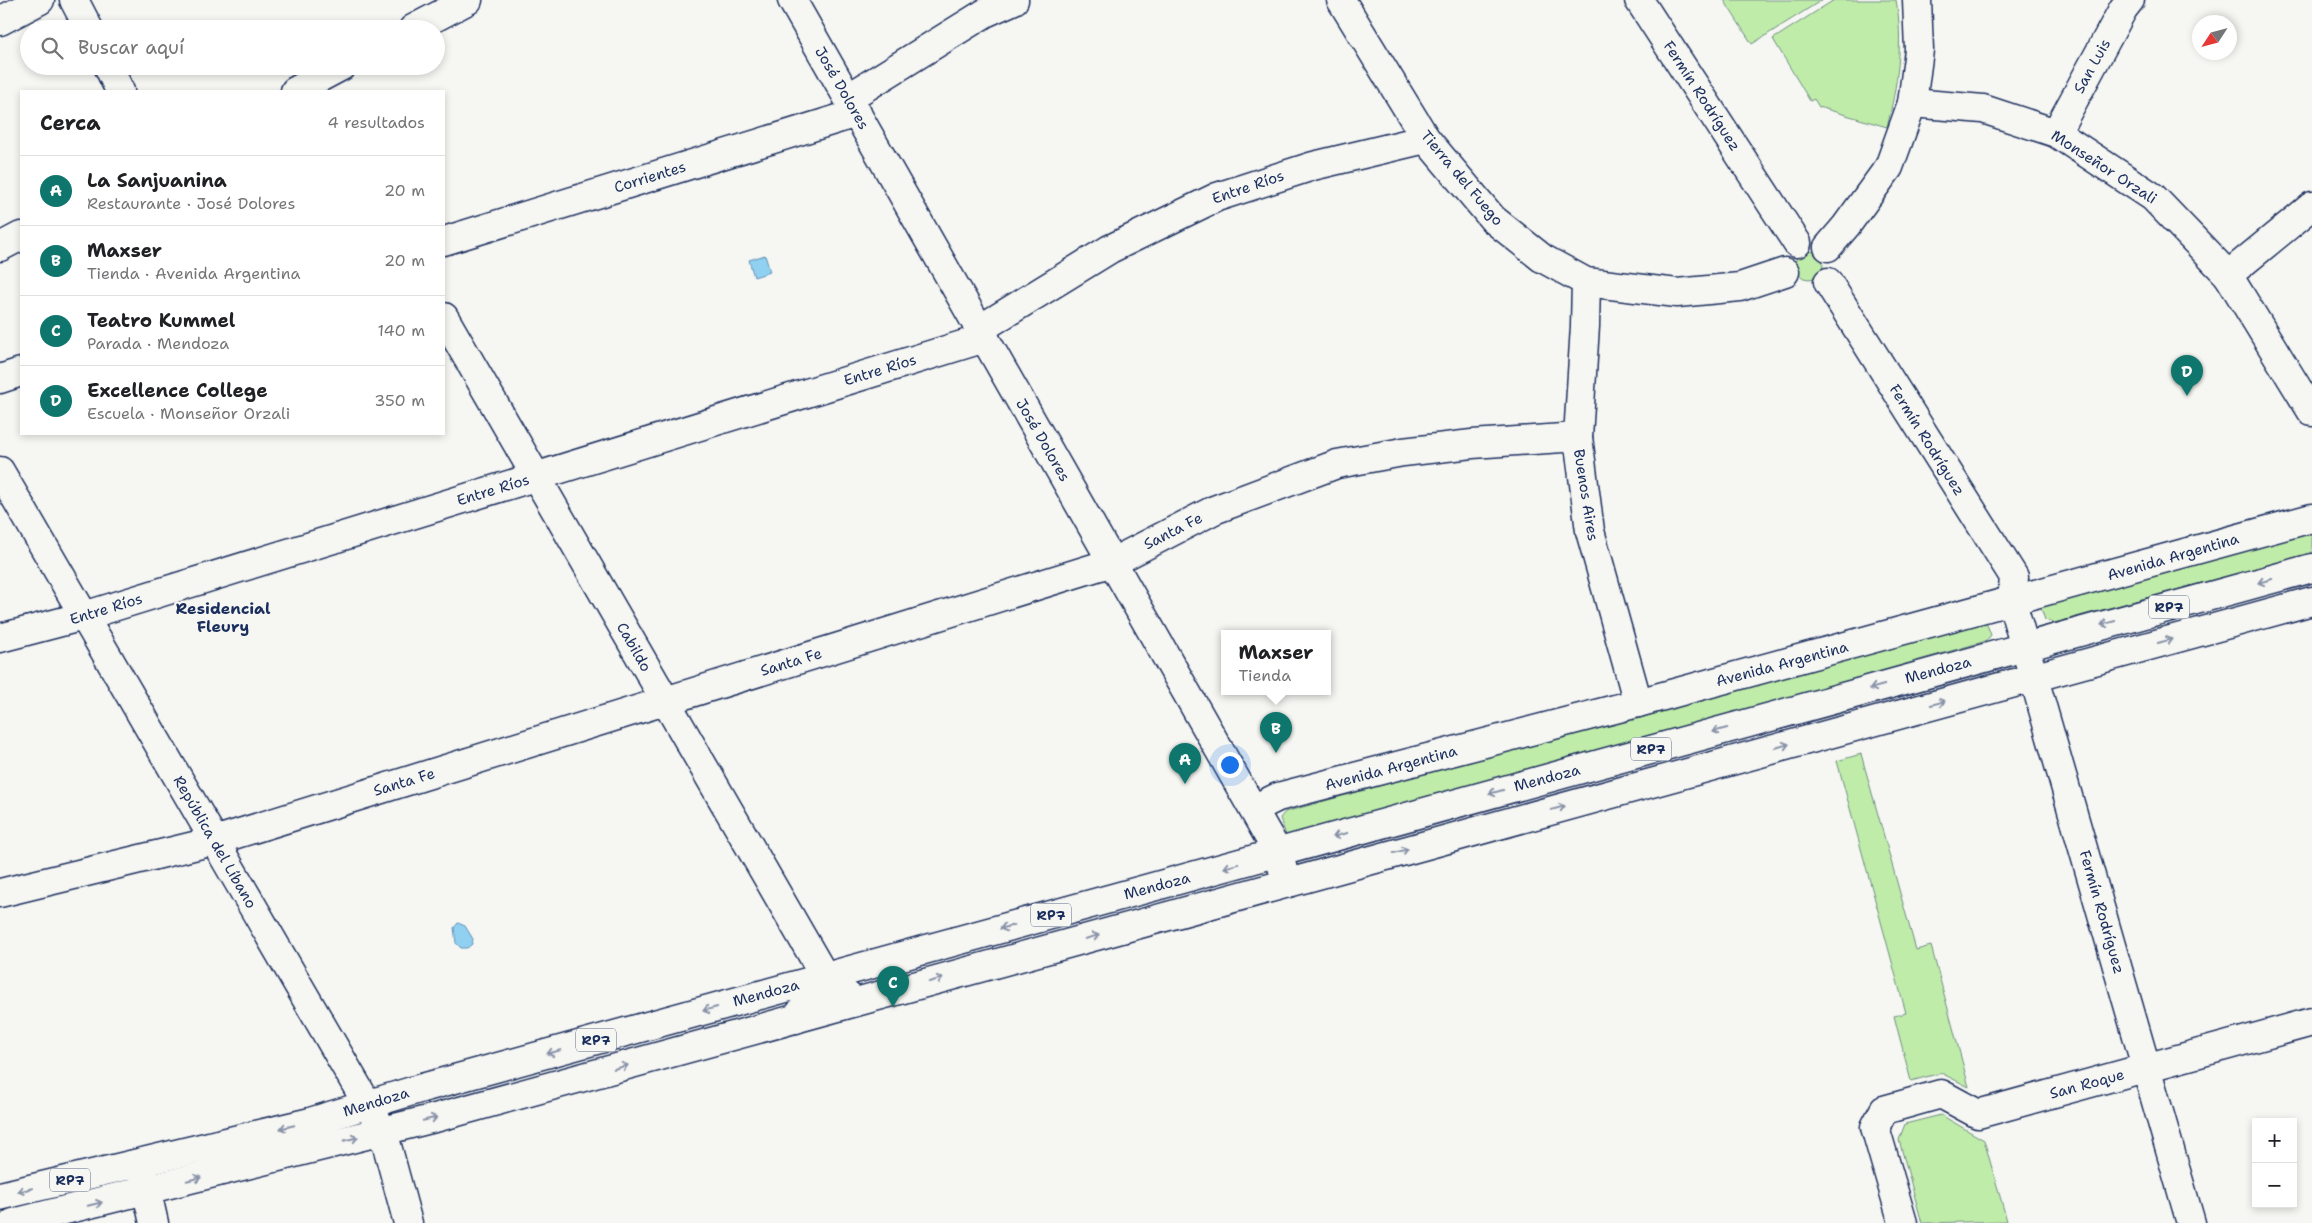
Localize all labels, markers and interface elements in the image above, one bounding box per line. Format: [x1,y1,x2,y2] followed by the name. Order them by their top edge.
[2192,15,2237,60] north arrow
[20,20,445,75] search box
[38,34,66,62] icon: search
[78,35,184,60] text: Buscar aquí
[2069,35,2115,97] street label: San Luis
[1659,37,1745,155] street label: Fermín Rodríguez
[810,43,874,133] street label: José Dolores
[40,109,101,137] text: Cerca
[327,112,425,133] text: 4 resultados
[2047,125,2161,209] street label: Monseñor Orzali
[1416,126,1508,230] street label: Tierra del Fuego
[612,157,688,197] street label: Corrientes
[1209,165,1287,209] street label: Entre Ríos
[87,168,227,193] text: La Sanjuanina
[50,180,62,201] text: A
[384,180,425,201] text: 20 m
[87,193,295,214] text: Restaurante · José Dolores
[87,238,162,263] text: Maxser
[51,250,61,271] text: B
[384,250,425,271] text: 20 m
[87,263,300,284] text: Tienda · Avenida Argentina
[87,308,235,333] text: Teatro Kummel
[51,320,61,341] text: C
[378,320,425,341] text: 140 m
[87,333,229,354] text: Parada · Mendoza
[841,349,919,391] street label: Entre Ríos
[2171,355,2203,396] pin: D
[87,378,268,403] text: Excellence College
[1885,381,1969,499] street label: Fermín Rodríguez
[50,390,62,411] text: D
[374,390,425,411] text: 350 m
[1011,395,1075,485] street label: José Dolores
[87,403,290,424] text: Escuela · Monseñor Orzali
[1569,448,1603,542] street label: Buenos Aires
[454,469,532,511] street label: Entre Ríos
[1140,508,1206,554] street label: Santa Fe
[2105,528,2242,585] street label: Avenida Argentina
[2257,576,2273,586] one-way arrow
[67,588,145,630] street label: Entre Ríos
[2149,596,2189,618] road number: RP7
[176,598,271,637] district label: Residencial Fleury
[612,619,656,675] street label: Cabildo
[2101,619,2117,629] one-way arrow
[1221,630,1331,695] popup
[2157,636,2173,645] one-way arrow
[1714,637,1851,691] street label: Avenida Argentina
[1238,640,1314,665] text: Maxser
[758,643,824,681] street label: Santa Fe
[1903,651,1974,688] street label: Mendoza
[1238,665,1291,686] text: Tienda
[1869,682,1885,692] one-way arrow
[1930,697,1946,707] one-way arrow
[1260,712,1292,753] pin: B
[1713,726,1729,735] one-way arrow
[1631,738,1671,761] road number: RP7
[1773,740,1789,750] one-way arrow
[1323,741,1460,795] street label: Avenida Argentina
[1169,743,1201,784] pin: A
[1217,752,1243,778] your location
[1512,759,1583,796] street label: Mendoza
[371,763,437,801] street label: Santa Fe
[169,772,261,912] street label: República del Líbano
[1489,788,1505,797] one-way arrow
[1549,802,1565,812] one-way arrow
[1332,831,1348,841] one-way arrow
[1393,846,1409,855] one-way arrow
[2075,848,2129,976] street label: Fermín Rodríguez
[1223,861,1239,871] one-way arrow
[1122,867,1193,904] street label: Mendoza
[1031,904,1071,926] road number: RP7
[999,923,1015,933] one-way arrow
[1084,931,1100,941] one-way arrow
[877,966,909,1007] pin: C
[731,974,802,1011] street label: Mendoza
[927,974,943,984] one-way arrow
[703,1004,719,1014] one-way arrow
[576,1028,616,1052] road number: RP7
[546,1048,562,1057] one-way arrow
[612,1062,628,1071] one-way arrow
[2047,1064,2127,1104] street label: San Roque
[341,1082,412,1121] street label: Mendoza
[422,1114,438,1124] one-way arrow
[2252,1118,2297,1208] map controls
[2252,1118,2297,1163] button: +
[279,1123,295,1132] one-way arrow
[343,1134,359,1143] one-way arrow
[2252,1163,2297,1208] button: −
[50,1168,90,1192] road number: RP7
[185,1174,201,1183] one-way arrow
[17,1186,33,1196] one-way arrow
[86,1199,102,1208] one-way arrow

